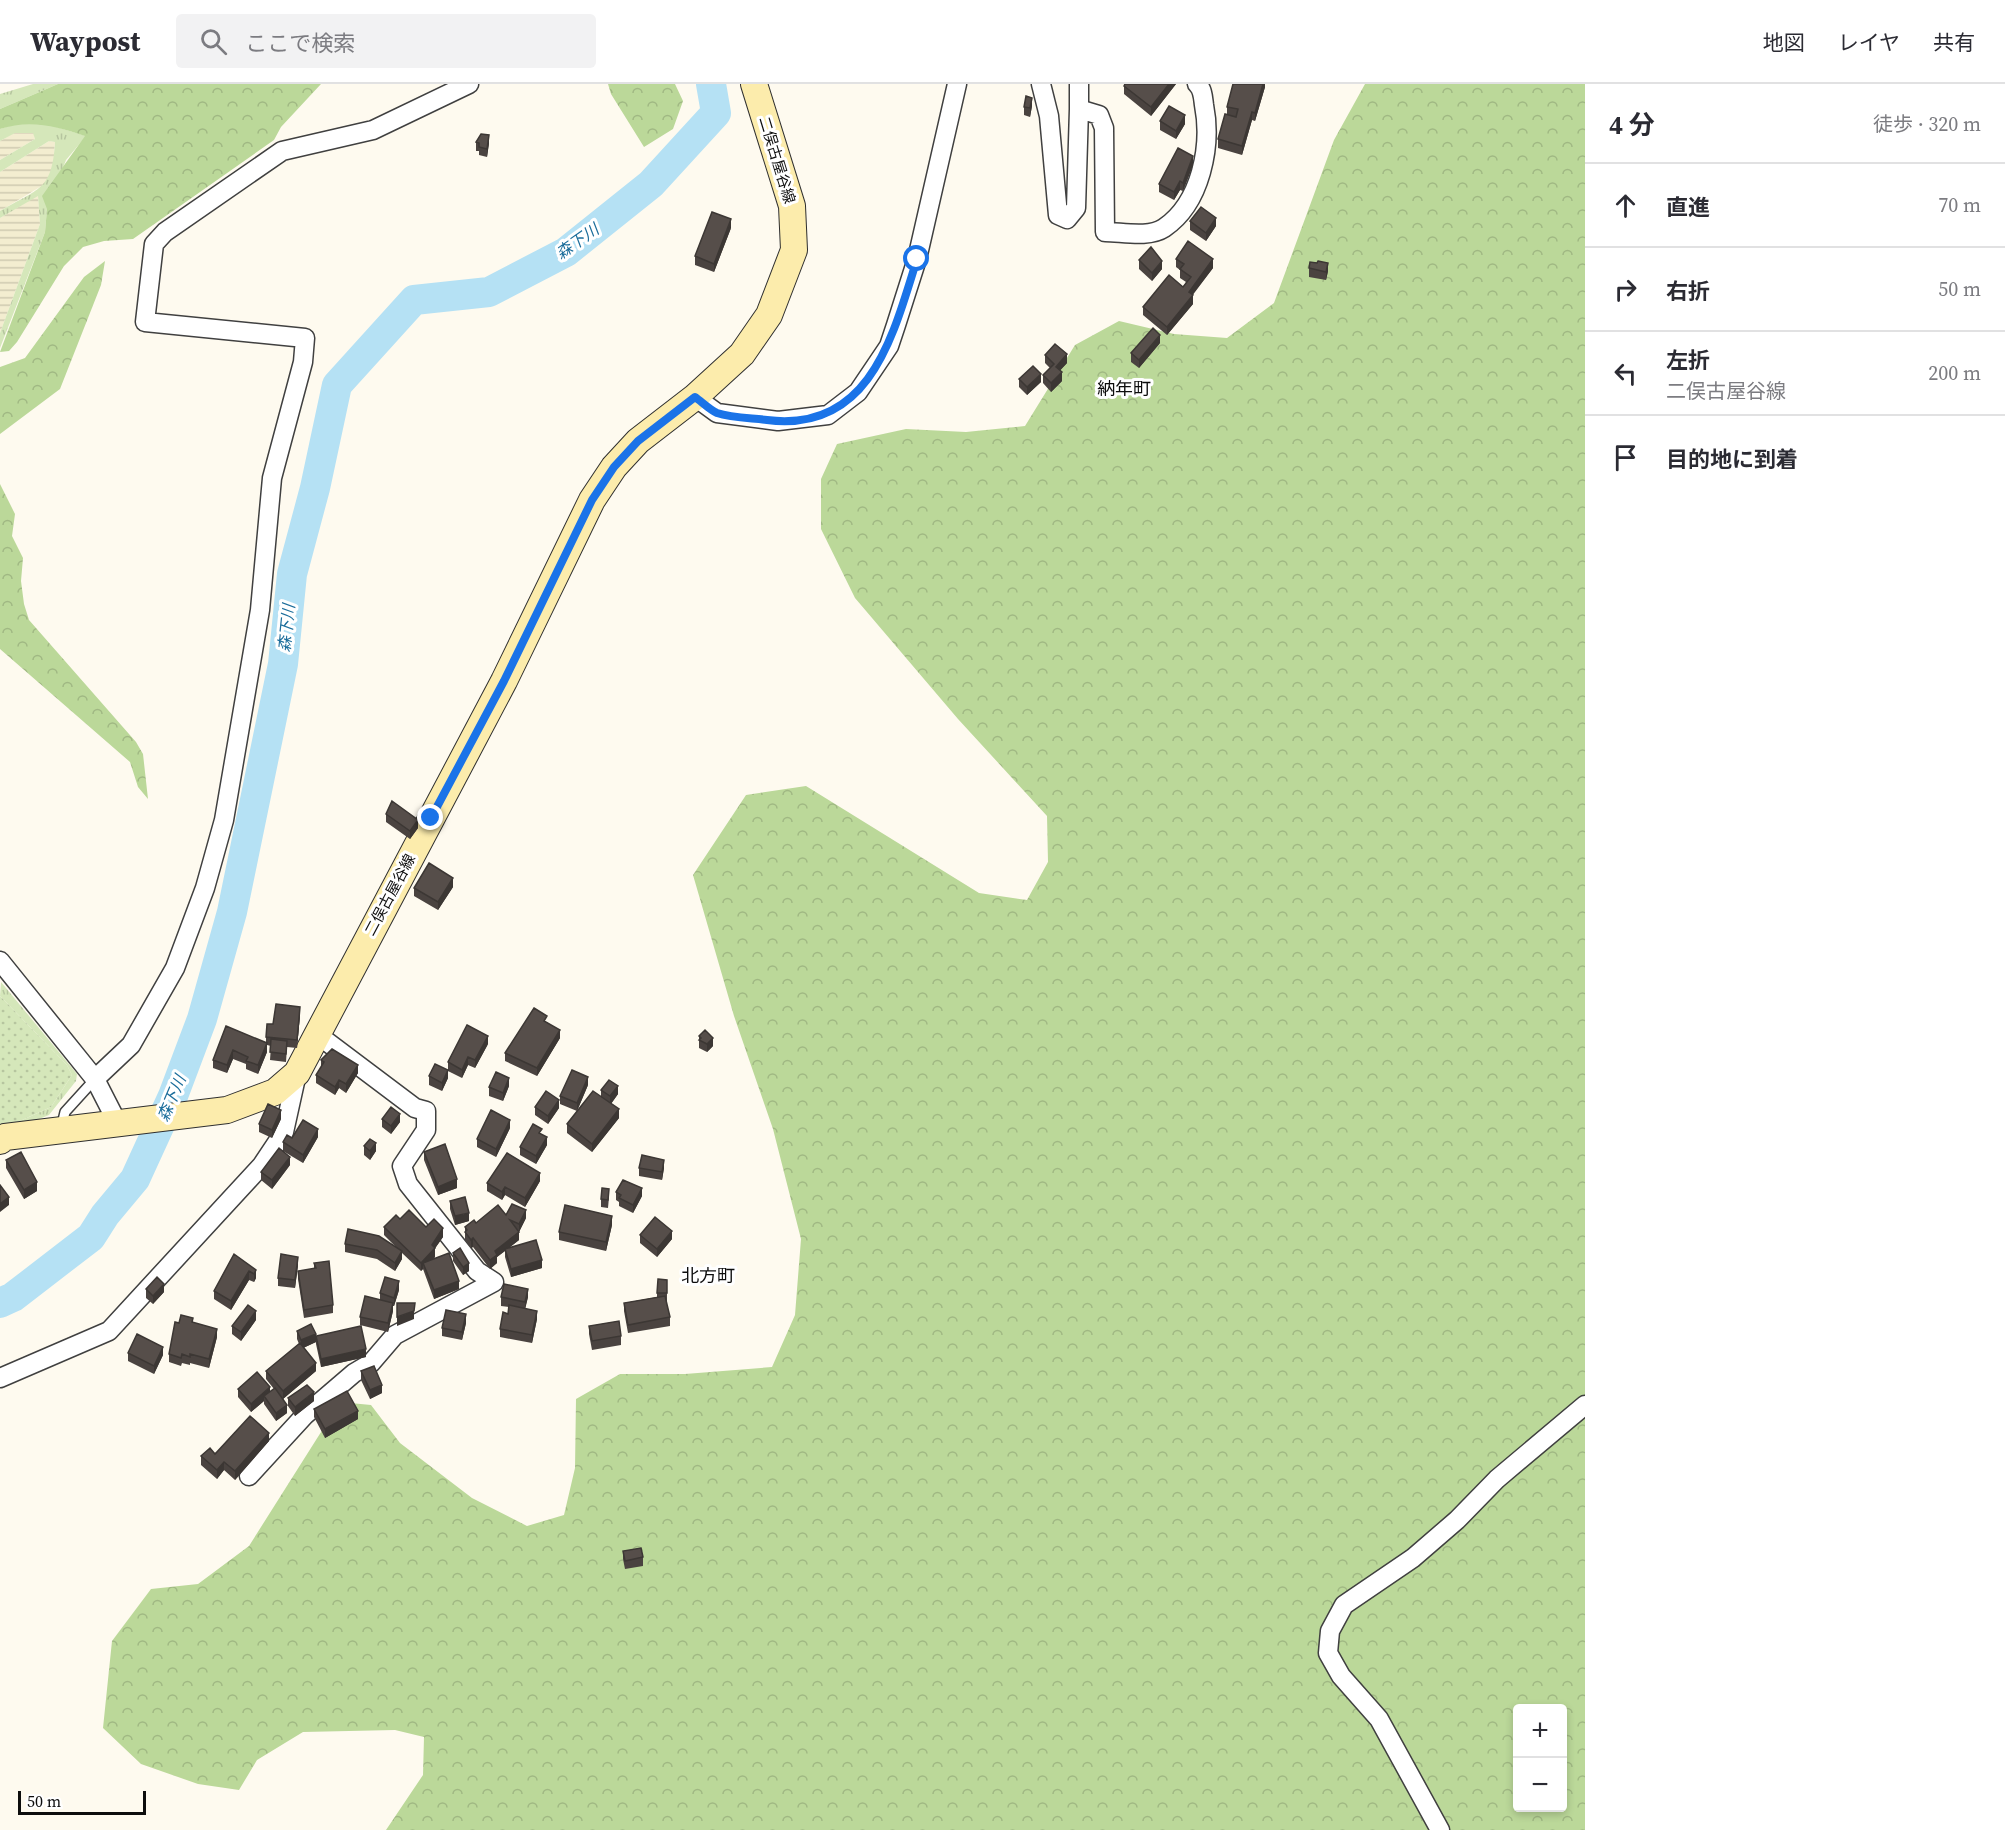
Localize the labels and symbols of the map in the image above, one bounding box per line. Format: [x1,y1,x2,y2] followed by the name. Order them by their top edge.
[754,114,801,206] street label: 二俣古屋谷線
[551,217,605,264] water label: 森下川
[903,245,929,271] route start
[1097,376,1151,401] district label: 納年町
[273,601,300,653] water label: 森下川
[417,804,443,830] route end
[359,850,420,939] street label: 二俣古屋谷線
[151,1070,191,1124] water label: 森下川
[681,1263,735,1288] district label: 北方町
[18,1788,146,1816] scale bar

